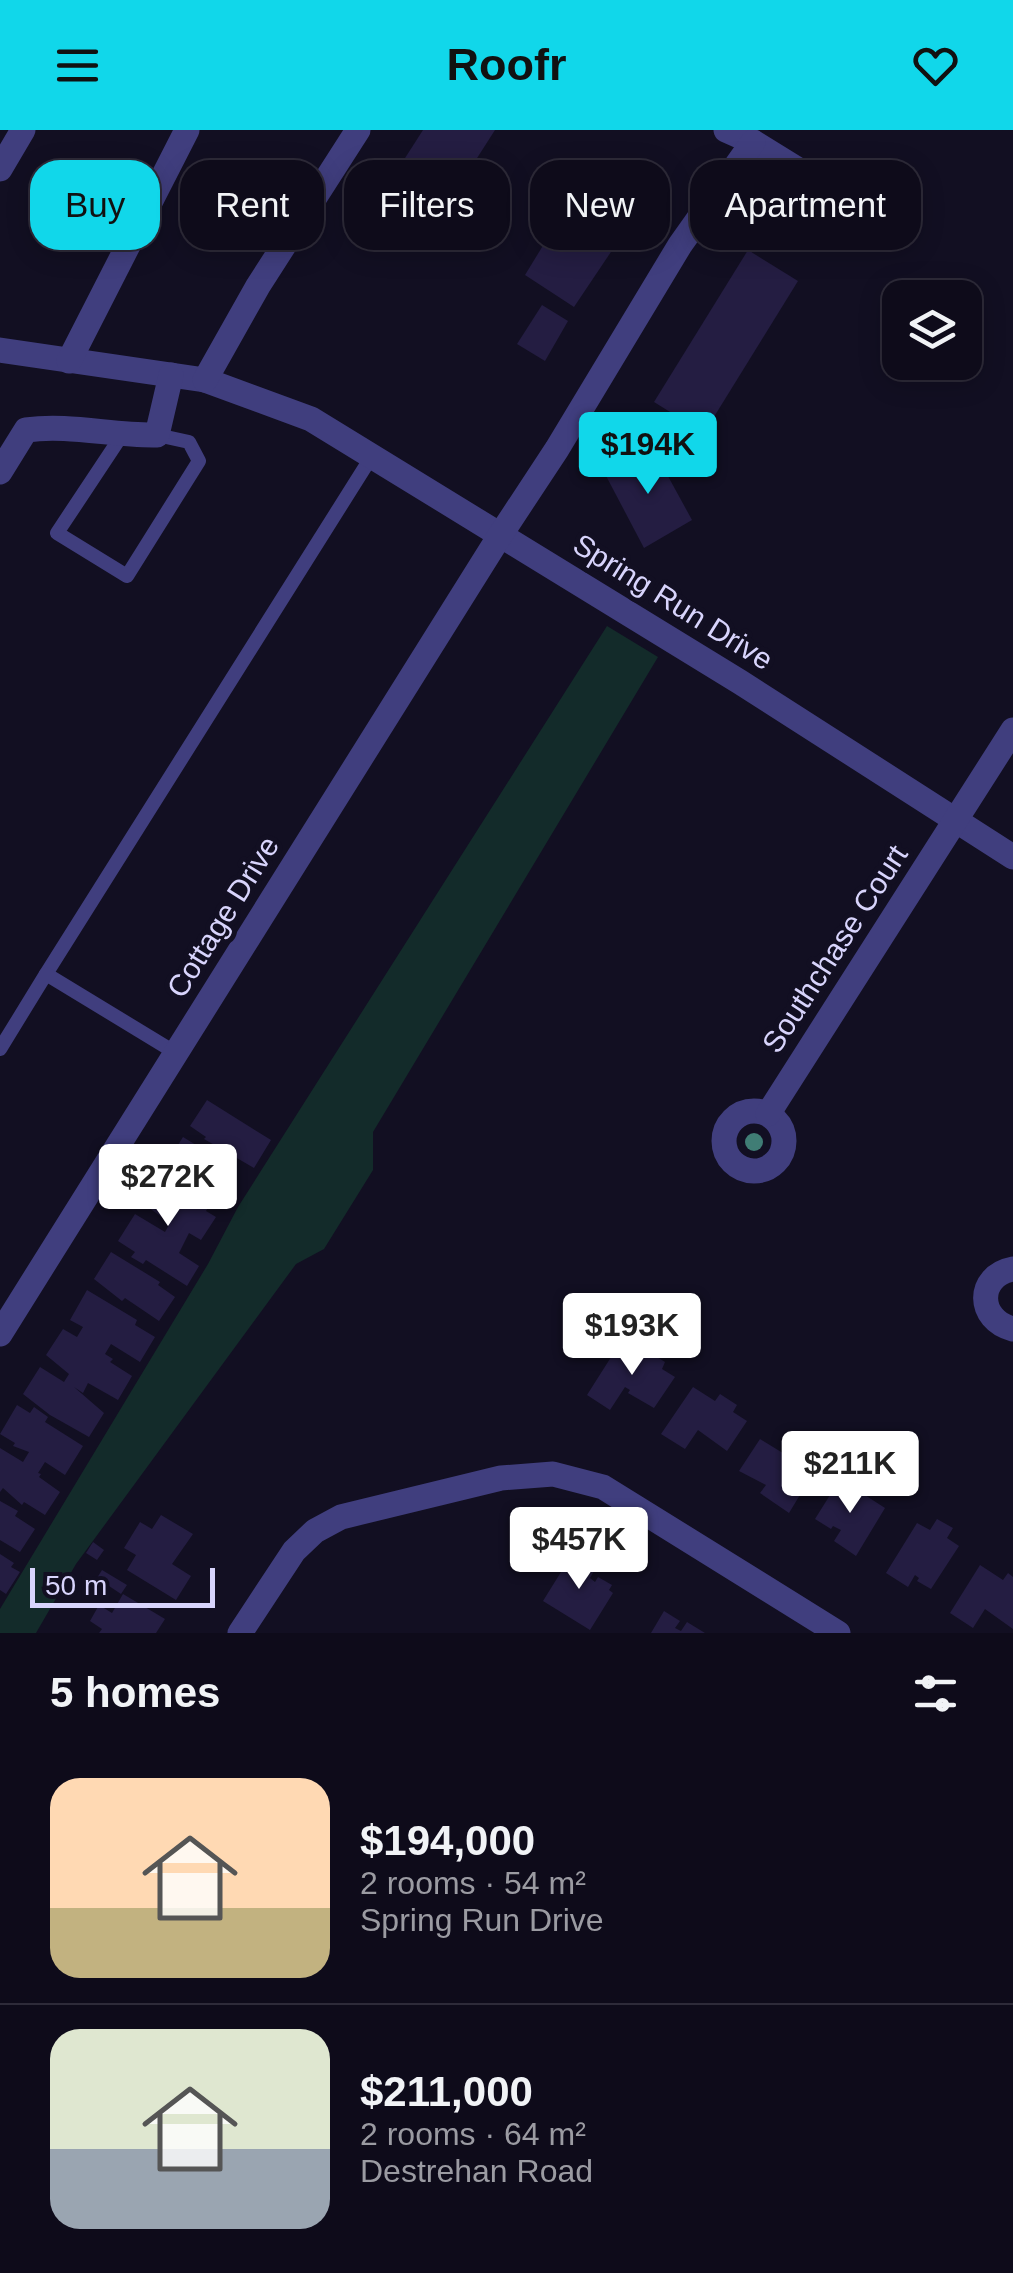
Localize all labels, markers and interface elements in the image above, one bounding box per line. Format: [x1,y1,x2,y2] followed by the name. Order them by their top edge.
[50,38,105,93] icon: menu
[908,38,963,93] icon: heart
[447,39,566,90] text: Roofr
[30,160,160,250] chip: Buy
[180,160,324,250] chip: Rent
[344,160,510,250] chip: Filters
[530,160,670,250] chip: New
[690,160,921,250] chip: Apartment
[882,280,982,380] map controls
[882,280,982,380] button: layers
[578,412,718,497] pin: $194K
[601,426,695,462] text: $194K
[568,527,779,676] street label: Spring Run Drive
[160,830,285,1003] street label: Cottage Drive
[755,838,914,1058] street label: Southchase Court
[98,1144,238,1229] pin: $272K
[121,1158,215,1194] text: $272K
[562,1293,702,1378] pin: $193K
[585,1307,679,1343] text: $193K
[780,1431,920,1516] pin: $211K
[804,1445,896,1481] text: $211K
[509,1507,649,1592] pin: $457K
[532,1521,626,1557] text: $457K
[30,1563,215,1608] scale bar
[45,1570,107,1601] text: 50 m
[908,1666,963,1721] icon: filters
[50,1669,220,1716] text: 5 homes
[360,1817,535,1864] text: $194,000
[130,1818,250,1938] icon: home
[360,1865,586,1901] text: 2 rooms · 54 m²
[360,1902,604,1938] text: Spring Run Drive
[360,2068,533,2115] text: $211,000
[130,2069,250,2189] icon: home
[360,2116,586,2152] text: 2 rooms · 64 m²
[360,2153,593,2189] text: Destrehan Road

